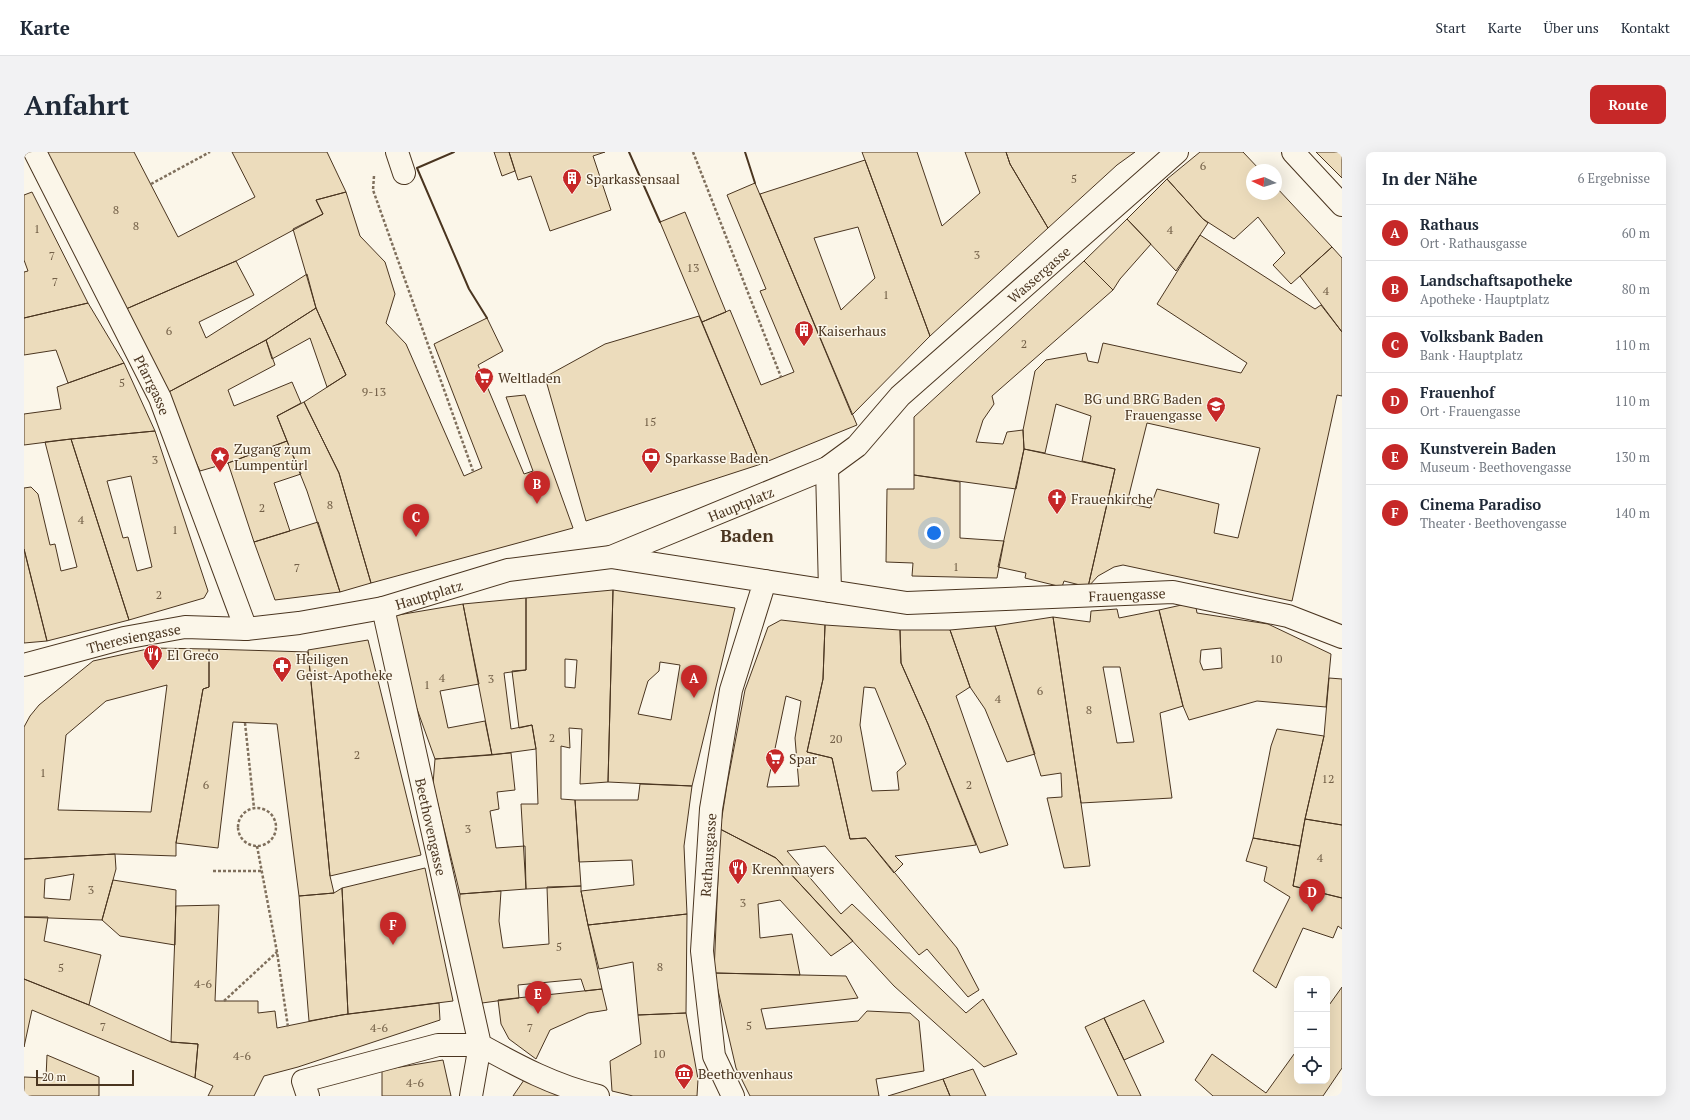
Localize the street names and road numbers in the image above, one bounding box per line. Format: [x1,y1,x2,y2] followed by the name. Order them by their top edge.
[1003,241,1074,307] street label: Wassergasse
[130,352,175,418] street label: Pfarrgasse
[705,481,777,526] street label: Hauptplatz
[393,575,465,613] street label: Hauptplatz
[1088,583,1166,605] street label: Frauengasse
[84,618,182,657] street label: Theresiengasse
[411,776,452,877] street label: Beethovengasse
[696,812,720,898] street label: Rathausgasse

